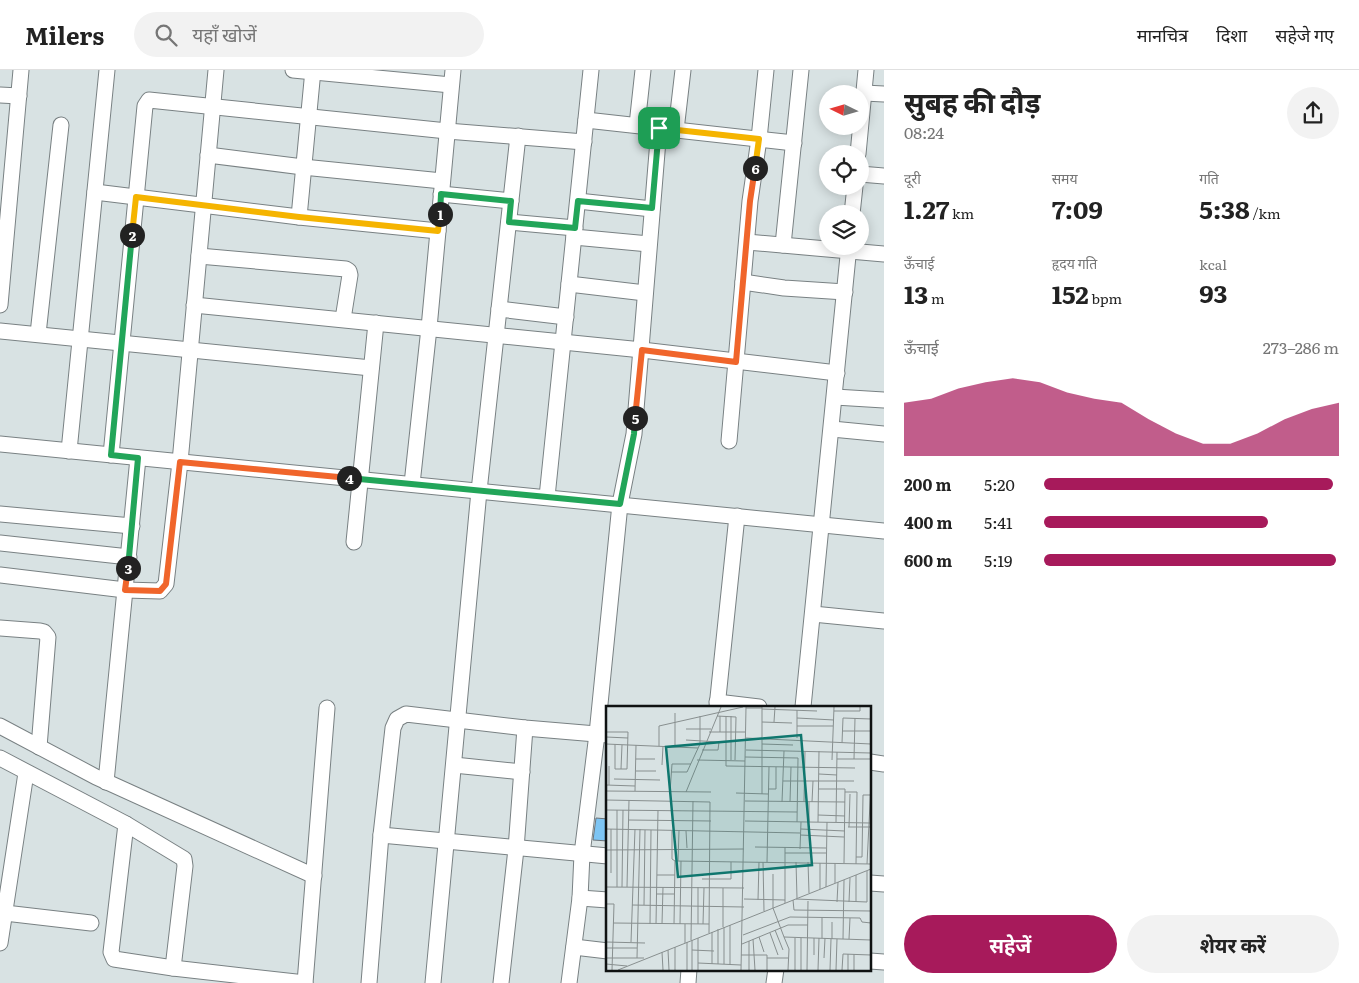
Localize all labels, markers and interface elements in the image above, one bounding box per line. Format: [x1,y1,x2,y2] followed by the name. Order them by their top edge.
[134,12,484,57] search box
[25,17,104,52] text: Milers
[192,20,257,48] text: यहाँ खोजें
[152,21,180,49] icon: search
[1137,21,1188,48] text: मानचित्र
[1216,21,1247,48] text: दिशा
[1275,21,1334,48] text: सहेजे गए
[904,80,1040,122] text: सुबह की दौड़
[819,85,869,135] north arrow
[819,85,869,255] map controls
[1287,87,1339,139] button: share
[638,107,680,149] pin
[645,114,673,142] icon: arrive
[904,120,944,144] text: 08:24
[819,145,869,195] button: locate
[742,156,768,180] pin: 6
[751,158,760,178] text: 6
[904,168,921,188] text: दूरी
[1052,168,1078,188] text: समय
[1199,168,1219,188] text: गति
[904,190,949,227] text: 1.27
[1052,190,1103,227] text: 7:09
[1199,190,1250,227] text: 5:38
[428,202,452,226] pin: 1
[949,203,974,223] text: km
[1250,203,1280,223] text: /km
[438,204,443,224] text: 1
[819,205,869,255] button: layers
[120,222,144,248] pin: 2
[129,225,136,245] text: 2
[904,253,934,273] text: ऊँचाई
[1052,253,1097,273] text: हृदय गति
[1199,254,1227,274] text: kcal
[1199,274,1227,311] text: 93
[904,275,928,312] text: 13
[1052,275,1089,312] text: 152
[928,288,945,308] text: m
[1089,288,1122,308] text: bpm
[904,335,939,359] text: ऊँचाई
[1263,335,1339,359] text: 273–286 m
[622,406,648,430] pin: 5
[632,408,639,428] text: 5
[336,466,362,490] pin: 4
[345,468,354,488] text: 4
[904,472,951,496] text: 200 m
[984,472,1015,496] text: 5:20
[904,510,953,534] text: 400 m
[984,510,1012,534] text: 5:41
[904,548,952,572] text: 600 m
[984,548,1012,572] text: 5:19
[116,556,140,580] pin: 3
[125,558,132,578] text: 3
[606,706,872,970] inset map
[904,915,1117,973] button: सहेजें
[1127,915,1339,973] button: शेयर करें

